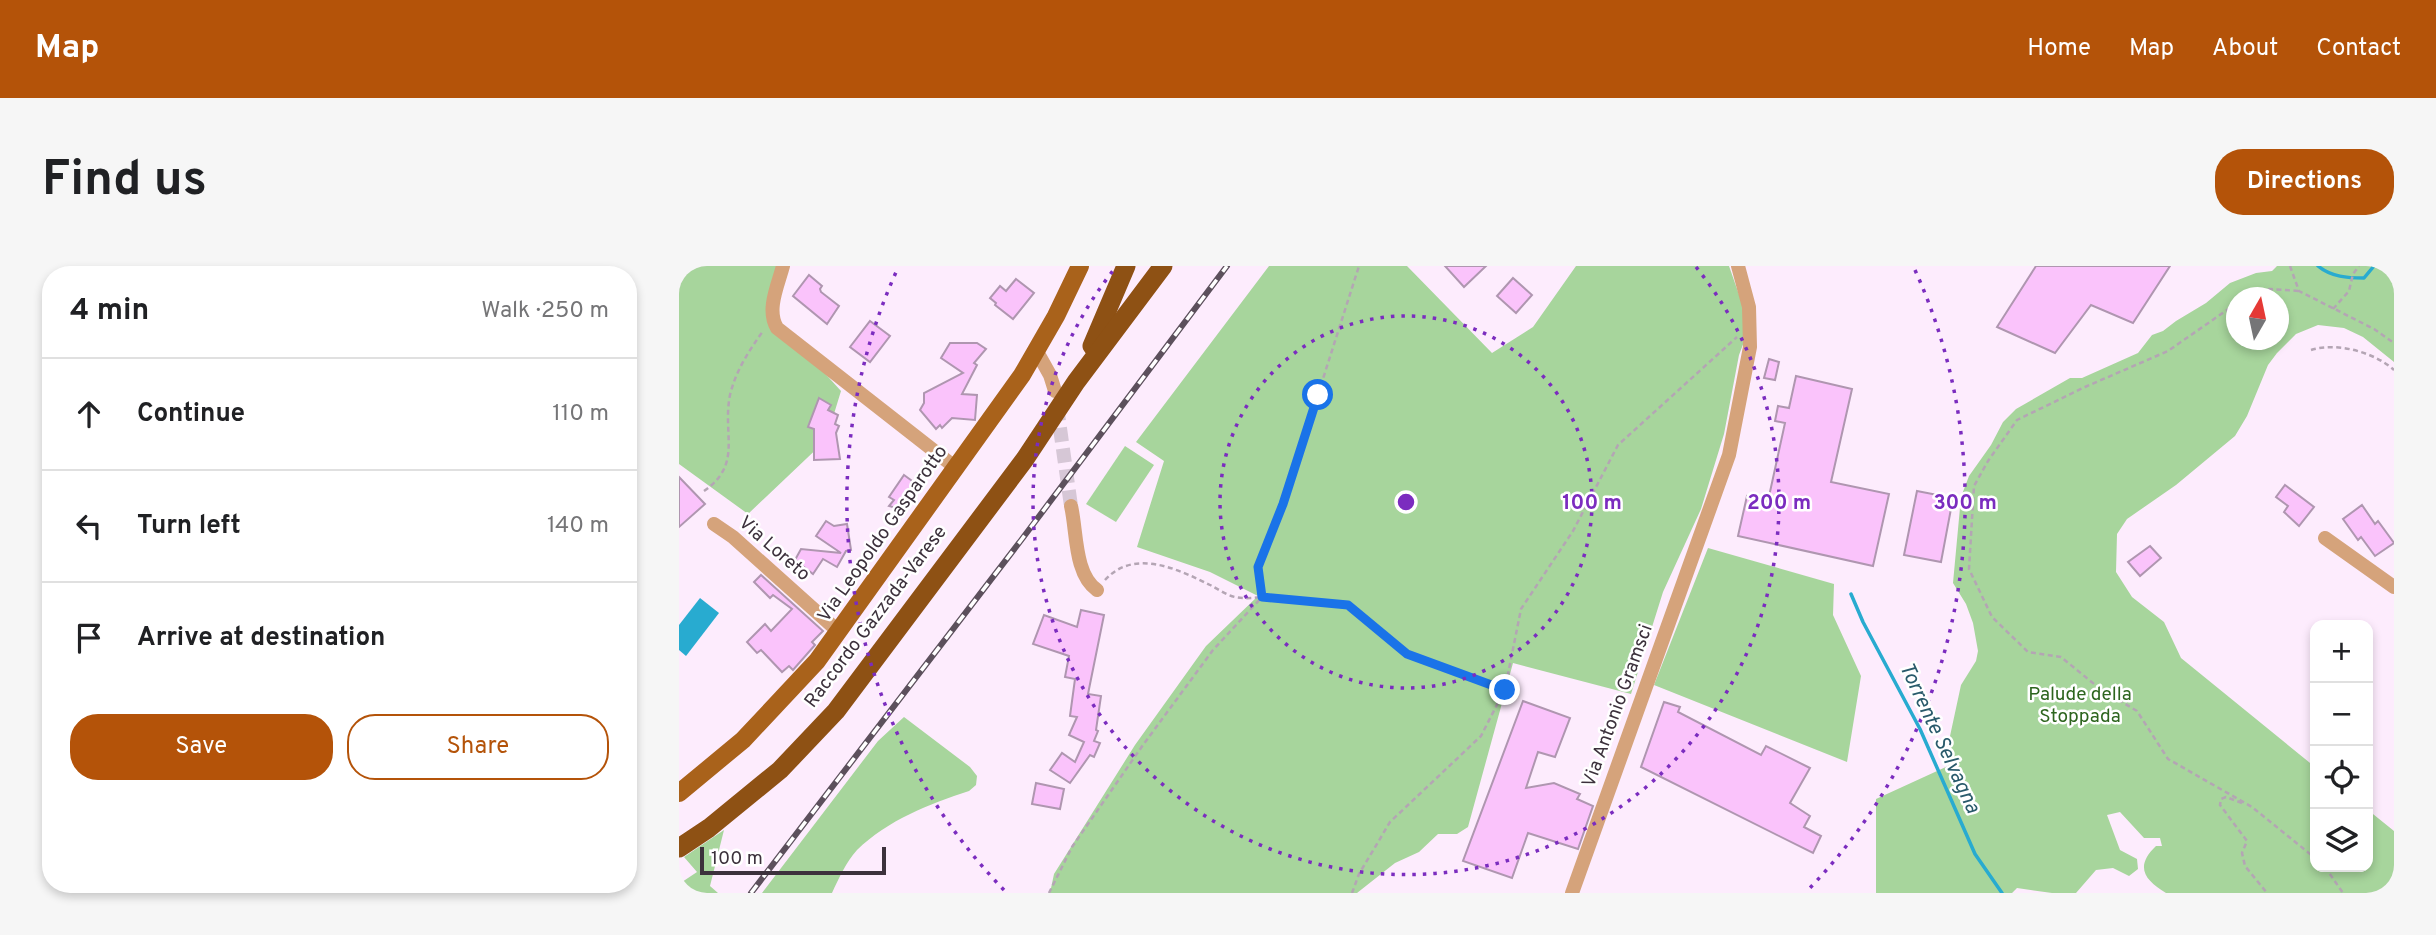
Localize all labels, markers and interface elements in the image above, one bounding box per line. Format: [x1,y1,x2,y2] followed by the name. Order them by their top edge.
[35,28,99,70] text: Map
[2027,34,2091,64] text: Home
[2129,34,2174,64] text: Map
[2212,34,2278,64] text: About
[2316,34,2401,64] text: Contact
[2215,149,2394,215] button: Directions
[42,151,207,213] text: Find us
[2226,287,2289,350] north arrow
[70,293,149,330] text: 4 min
[481,297,609,326] text: Walk · 250 m
[1302,379,1333,410] route start
[70,395,108,433] icon: ahead
[137,398,245,431] text: Continue
[552,400,609,429] text: 110 m
[813,441,953,627] street label: Via Leopoldo Gasparotto
[1394,490,1418,514] centre of rings
[1562,490,1622,517] text: 100 m
[1747,490,1811,517] text: 200 m
[1933,490,1997,517] text: 300 m
[70,507,108,545] icon: left
[137,510,241,543] text: Turn left
[733,511,815,587] street label: Via Loreto
[547,512,609,541] text: 140 m
[800,521,952,713] street label: Raccordo Gazzada-Varese
[70,619,108,657] icon: arrive
[2310,620,2373,872] map controls
[2310,620,2373,683] button: +
[1577,621,1659,791] street label: Via Antonio Gramsci
[137,622,385,655] text: Arrive at destination
[1892,658,1986,818] water label: Torrente Selvagna
[1489,674,1520,705] route end
[2028,683,2132,729] park label: Palude della Stoppada
[2310,683,2373,746] button: −
[70,714,333,780] button: Save
[347,714,609,780] button: Share
[2310,746,2373,809] button: locate
[2310,809,2373,872] button: layers
[700,844,885,876] scale bar
[711,847,763,871] text: 100 m

